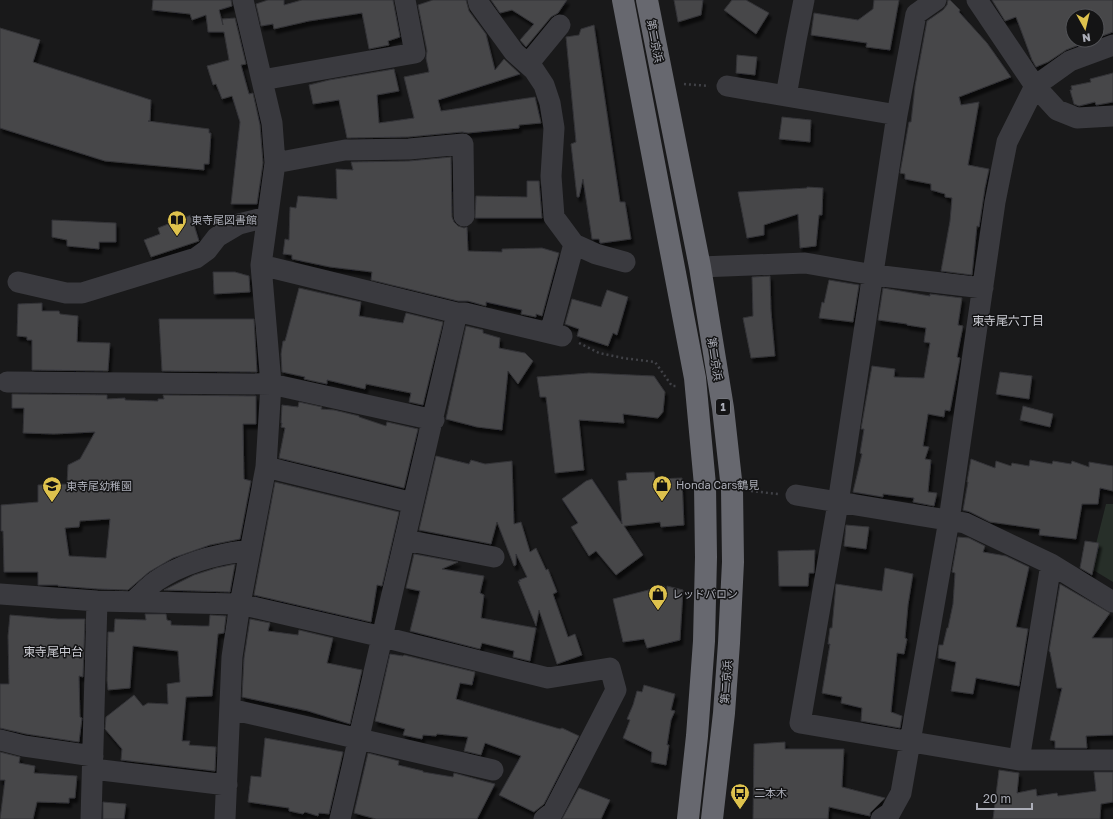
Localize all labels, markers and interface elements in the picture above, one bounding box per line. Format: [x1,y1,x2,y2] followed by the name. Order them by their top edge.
[1065,8,1105,48] north arrow
[645,18,666,64] street label: 第二京浜
[1081,31,1092,45] text: N
[166,209,188,237] library icon: 東寺尾図書館
[191,213,257,226] place label: 東寺尾図書館
[972,313,1044,328] district label: 東寺尾六丁目
[706,336,725,382] street label: 第二京浜
[716,399,730,415] road number: 1
[651,474,673,502] shop icon: Honda Cars鶴見
[41,475,63,503] school or university icon: 東寺尾幼稚園
[676,478,759,491] place label: Honda Cars鶴見
[66,479,132,492] place label: 東寺尾幼稚園
[647,583,669,611] shop icon: レッドバロン
[672,587,738,600] place label: レッドバロン
[23,644,83,659] district label: 東寺尾中台
[717,660,734,704] street label: 第二京浜
[729,782,751,810] bus stop icon: 二本木
[977,785,1032,811] scale bar
[754,786,787,799] place label: 二本木
[983,791,1011,806] text: 20 m

